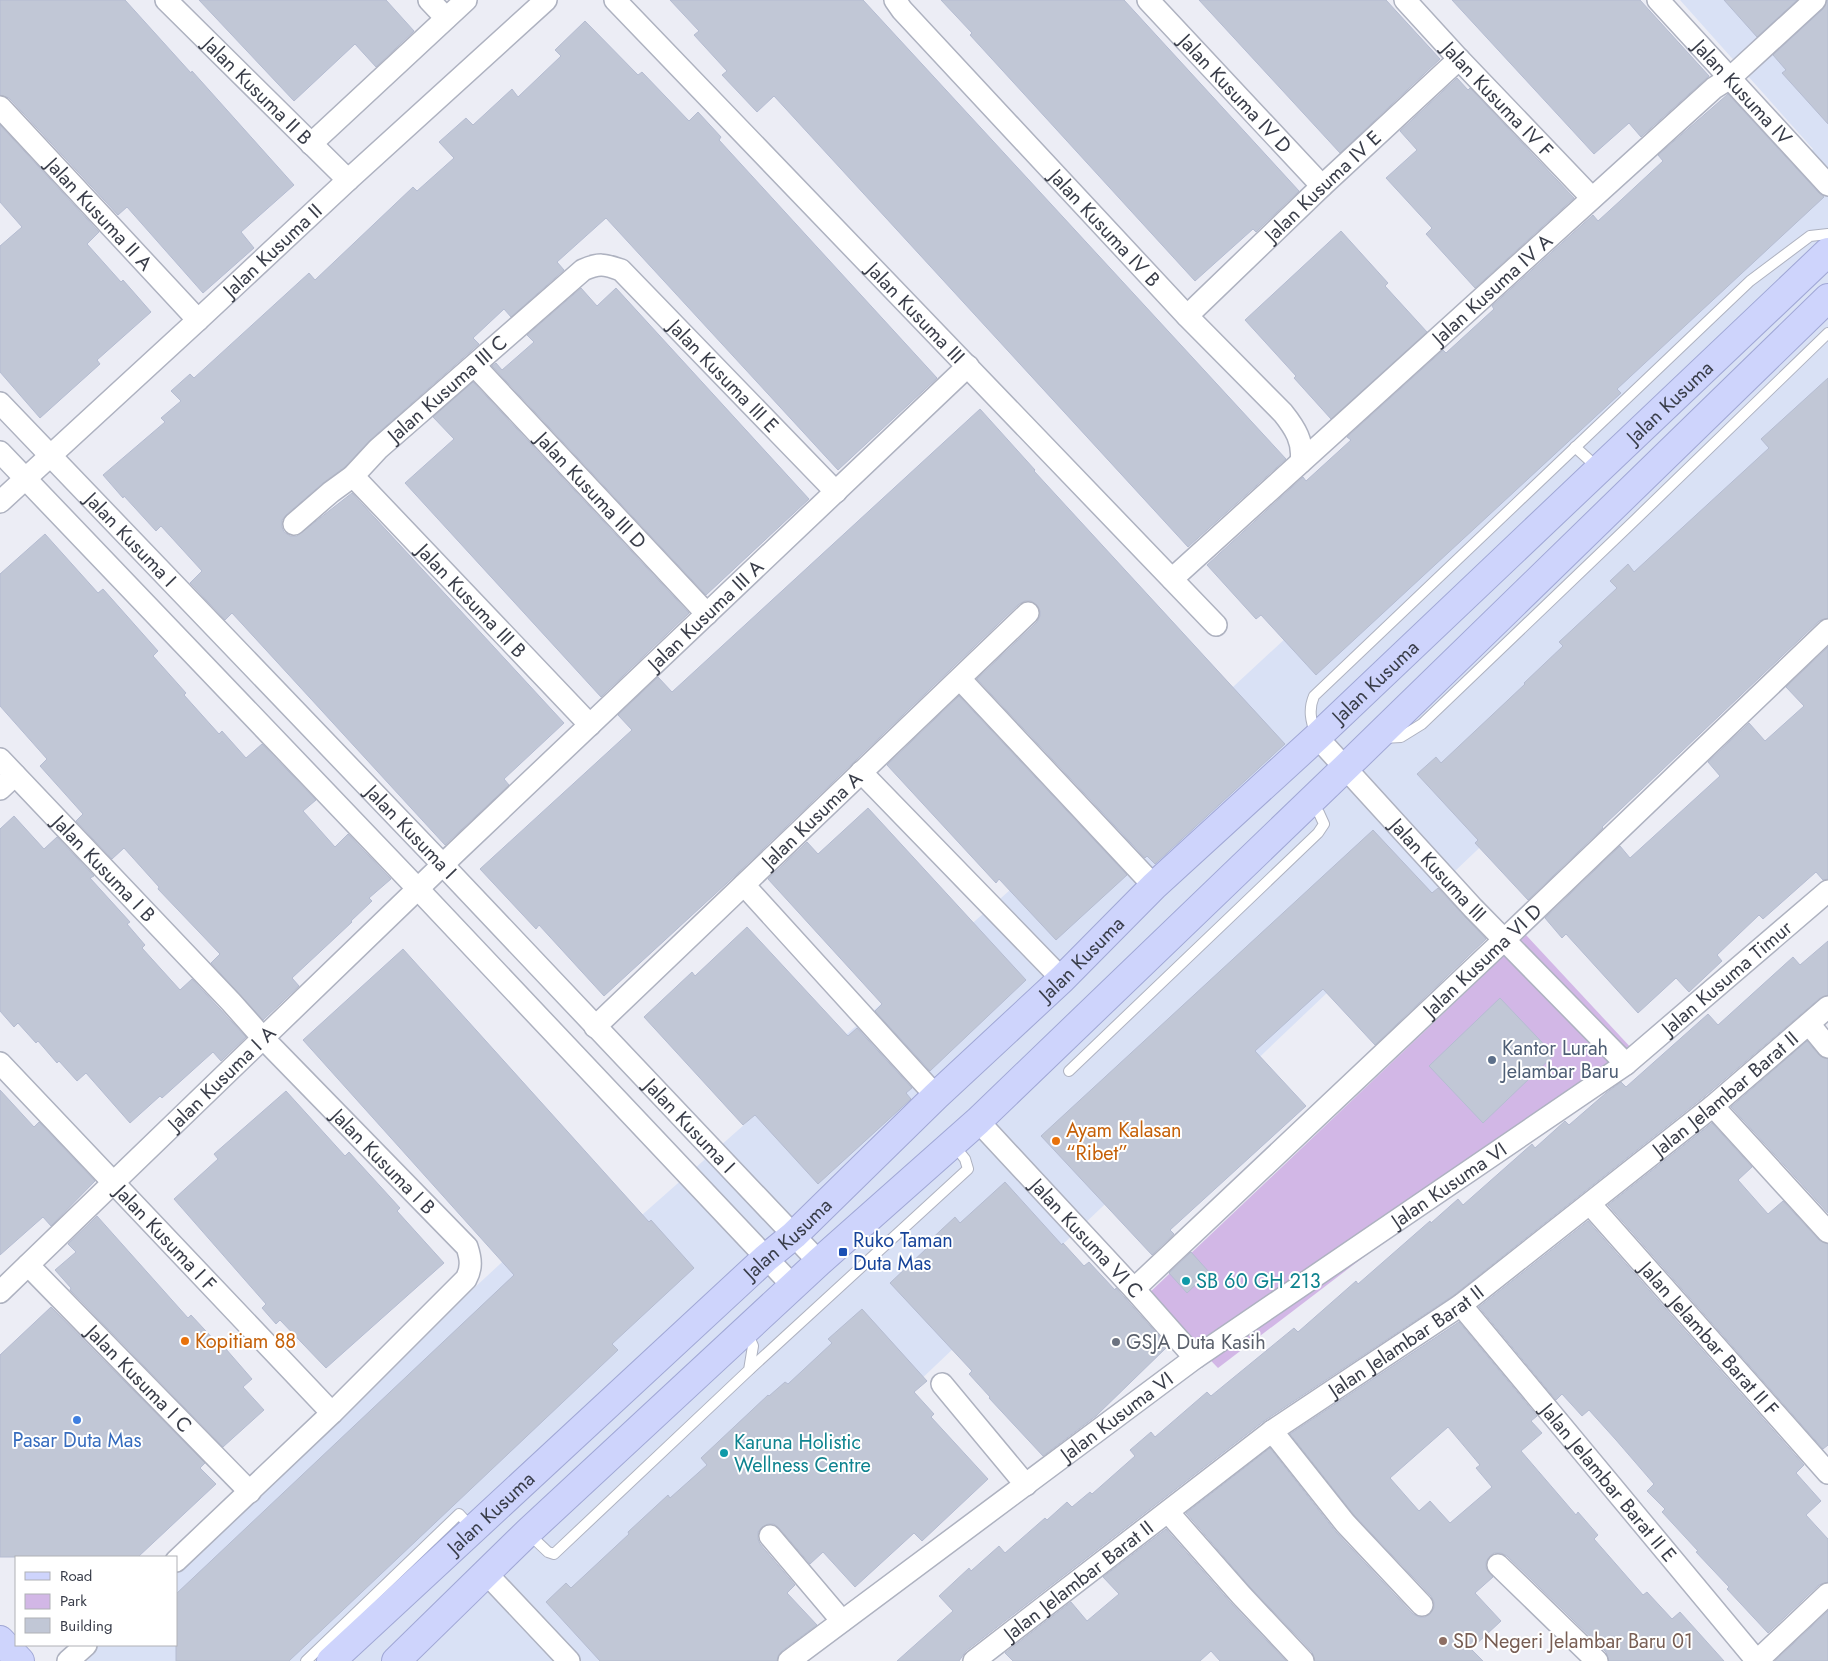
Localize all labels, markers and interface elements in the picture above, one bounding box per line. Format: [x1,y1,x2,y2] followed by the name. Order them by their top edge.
[1170,26,1298,160] street label: Jalan Kusuma IV D
[194,28,318,152] street label: Jalan Kusuma II B
[1684,31,1799,152] street label: Jalan Kusuma IV
[1433,33,1560,164] street label: Jalan Kusuma IV F
[1256,124,1388,251] street label: Jalan Kusuma IV E
[37,149,160,278] street label: Jalan Kusuma II A
[1040,161,1167,294] street label: Jalan Kusuma IV B
[215,197,329,306] street label: Jalan Kusuma II
[1424,227,1560,354] street label: Jalan Kusuma IV A
[858,254,971,370] street label: Jalan Kusuma III
[659,311,785,440] street label: Jalan Kusuma III E
[379,328,514,451] street label: Jalan Kusuma III C
[1618,354,1720,453] street label: Jalan Kusuma
[527,423,653,555] street label: Jalan Kusuma III D
[76,484,183,593] street label: Jalan Kusuma I
[408,535,533,665] street label: Jalan Kusuma III B
[639,553,771,680] street label: Jalan Kusuma III A
[1324,634,1426,732] street label: Jalan Kusuma
[753,764,870,877] street label: Jalan Kusuma A
[356,776,463,886] street label: Jalan Kusuma I
[43,807,162,929] street label: Jalan Kusuma I B
[1381,810,1493,928] street label: Jalan Kusuma III
[1415,897,1549,1026] street label: Jalan Kusuma VI D
[1031,910,1131,1010] street label: Jalan Kusuma
[1653,914,1799,1044] street label: Jalan Kusuma Timur
[159,1019,283,1140] street label: Jalan Kusuma I A
[1644,1025,1805,1165] street label: Jalan Jelambar Barat II
[1499,1034,1619,1086] place label: Kantor Lurah Jelambar Baru
[1486,1054,1498,1066] marker: Kantor Lurah Jelambar Baru
[635,1070,742,1180] street label: Jalan Kusuma I
[322,1100,442,1221] street label: Jalan Kusuma I B
[1066,1116,1182,1168] place label: Ayam Kalasan “Ribet”
[1050,1135,1062,1147] marker: Ayam Kalasan “Ribet”
[1383,1135,1513,1237] street label: Jalan Kusuma VI
[1021,1170,1150,1305] street label: Jalan Kusuma VI C
[106,1176,223,1298] street label: Jalan Kusuma I F
[735,1192,839,1289] street label: Jalan Kusuma
[853,1226,953,1278] place label: Ruko Taman Duta Mas
[837,1246,849,1258] marker: Ruko Taman Duta Mas
[1630,1253,1785,1423] street label: Jalan Jelambar Barat II F
[1196,1267,1321,1296] place label: SB 60 GH 213
[1180,1275,1192,1287] marker: SB 60 GH 213
[1320,1278,1490,1406] street label: Jalan Jelambar Barat II
[77,1316,198,1439] street label: Jalan Kusuma I C
[195,1327,296,1356] place label: Kopitiam 88
[1126,1328,1266,1357] place label: GSJA Duta Kasih
[179,1335,191,1347] marker: Kopitiam 88
[1110,1336,1122,1348] marker: GSJA Duta Kasih
[1052,1365,1180,1470] street label: Jalan Kusuma VI
[1532,1395,1683,1569] street label: Jalan Jelambar Barat II E
[71,1414,83,1426] marker: Pasar Duta Mas
[13,1426,141,1455] place label: Pasar Duta Mas
[734,1428,871,1480] place label: Karuna Holistic Wellness Centre
[718,1447,730,1459] marker: Karuna Holistic Wellness Centre
[439,1465,542,1563] street label: Jalan Kusuma
[996,1514,1160,1650] street label: Jalan Jelambar Barat II
[15,1556,178,1646] legend
[60,1565,92,1587] text: Road
[60,1590,87,1612] text: Park
[60,1615,112,1637] text: Building
[1453,1627,1693,1656] place label: SD Negeri Jelambar Baru 01
[1437,1635,1449,1647] marker: SD Negeri Jelambar Baru 01

